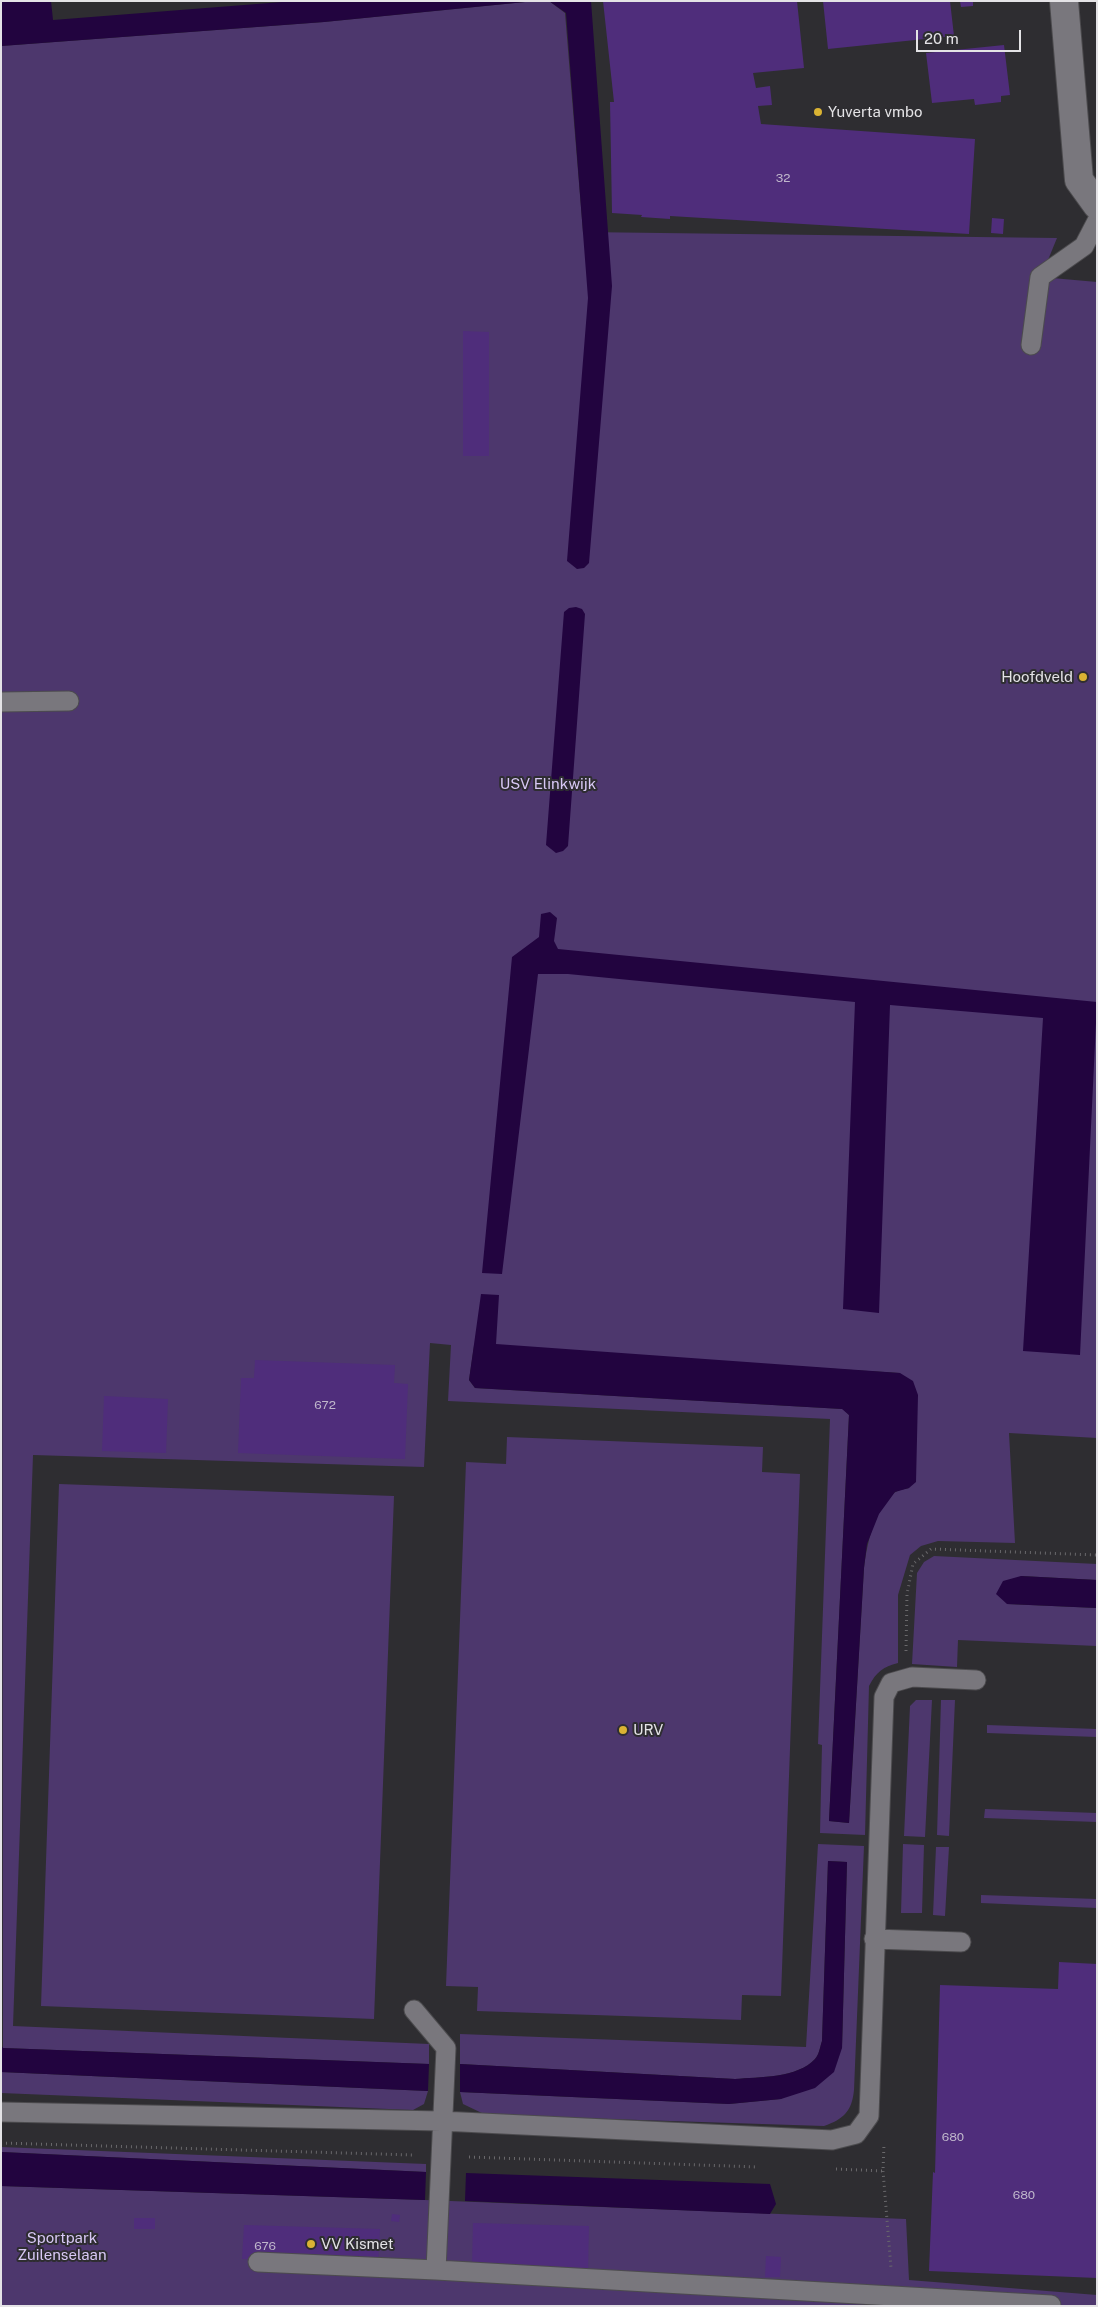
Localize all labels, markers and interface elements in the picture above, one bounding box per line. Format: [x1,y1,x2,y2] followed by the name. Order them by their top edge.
[918,20,1023,52] scale bar
[924,30,959,47] text: 20 m
[828,103,922,121] place label: Yuverta vmbo
[812,106,824,118] marker: Yuverta vmbo
[776,171,790,185] house number: 32
[1001,668,1073,686] place label: Hoofdveld
[1077,671,1089,683] marker: Hoofdveld
[500,775,596,793] park label: USV Elinkwijk
[314,1398,336,1412] house number: 672
[633,1721,663,1739] place label: URV
[617,1724,629,1736] marker: URV
[942,2130,964,2144] house number: 680
[1013,2188,1035,2202] house number: 680
[17,2229,107,2264] park label: Sportpark Zuilenselaan
[321,2235,393,2253] place label: VV Kismet
[305,2238,317,2250] marker: VV Kismet
[254,2239,276,2253] house number: 676

